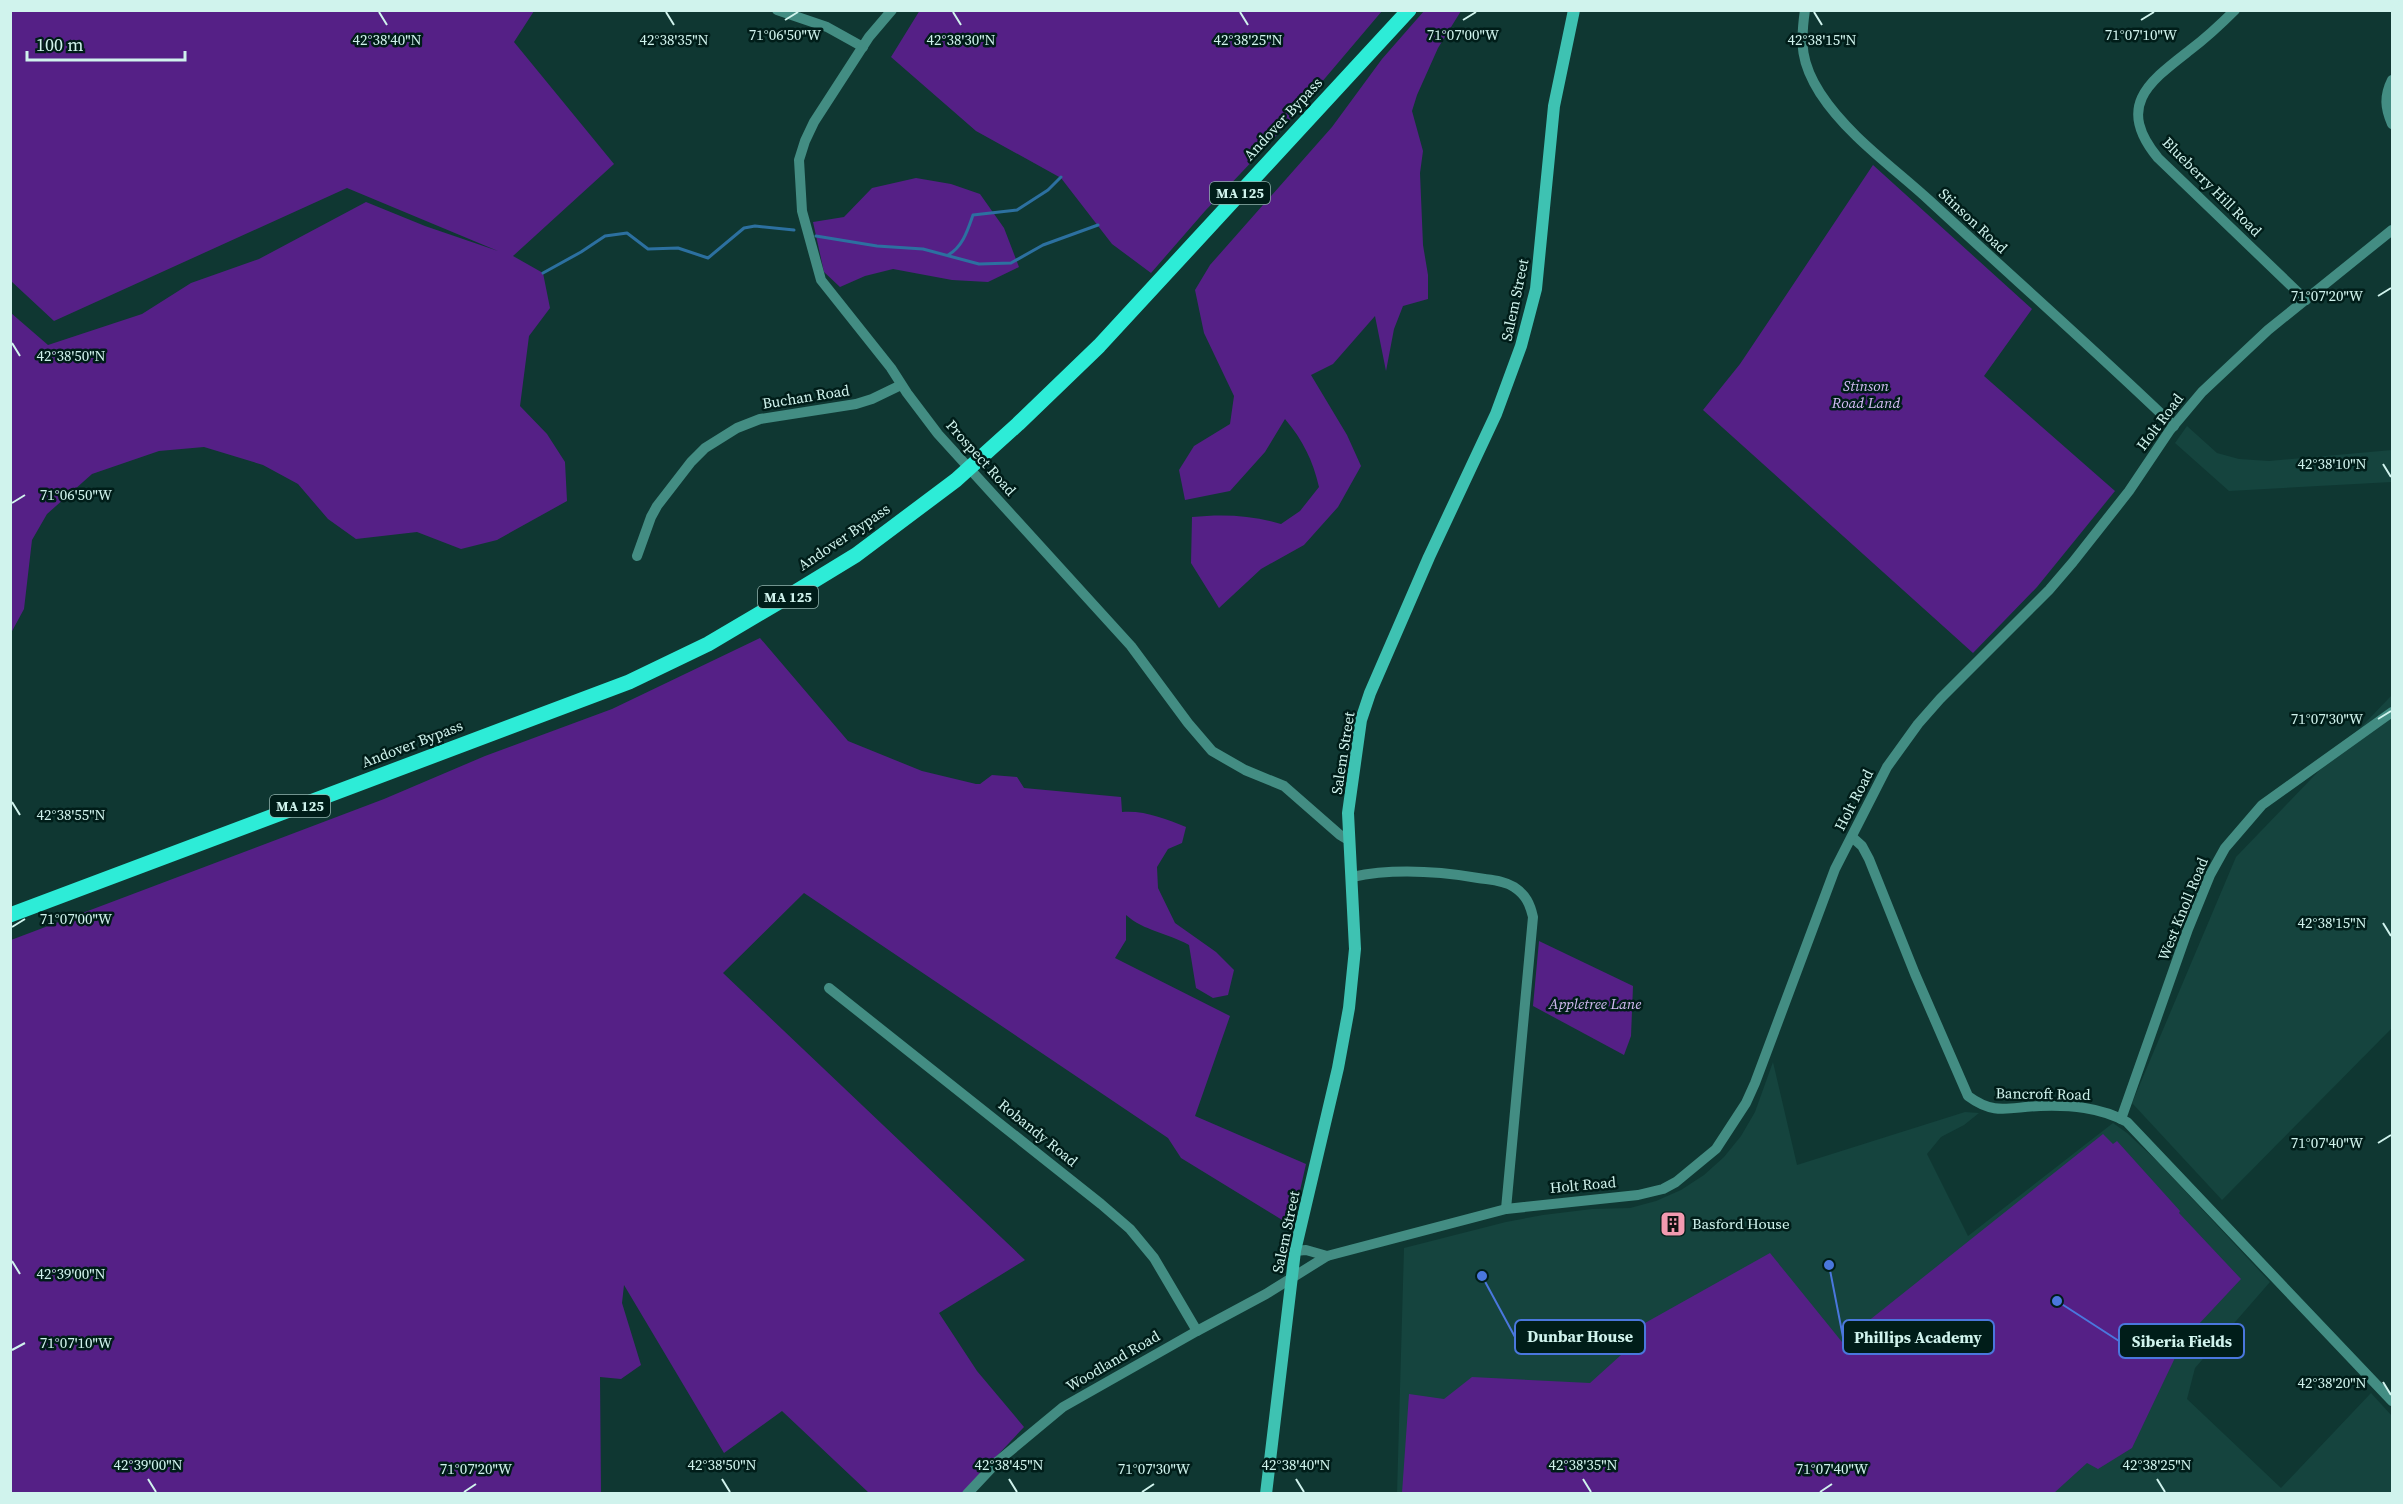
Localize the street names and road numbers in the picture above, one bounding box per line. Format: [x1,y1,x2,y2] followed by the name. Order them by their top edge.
[1238,72,1327,165] street label: Andover Bypass
[2158,132,2267,241] street label: Blueberry Hill Road
[1210,182,1270,204] road number: MA 125
[1934,183,2013,258] street label: Stinson Road
[1496,257,1533,343] street label: Salem Street
[761,379,852,414] street label: Buchan Road
[2131,388,2188,455] street label: Holt Road
[942,415,1021,501] street label: Prospect Road
[794,498,894,575] street label: Andover Bypass
[758,586,818,608] road number: MA 125
[1326,710,1359,796] street label: Salem Street
[358,715,465,772] street label: Andover Bypass
[1829,765,1878,834] street label: Holt Road
[270,795,330,817] road number: MA 125
[2152,854,2213,964] street label: West Knoll Road
[1995,1082,2091,1105] street label: Bancroft Road
[994,1094,1083,1171] street label: Robandy Road
[1549,1171,1617,1198] street label: Holt Road
[1267,1189,1304,1275] street label: Salem Street
[1062,1325,1164,1396] street label: Woodland Road

